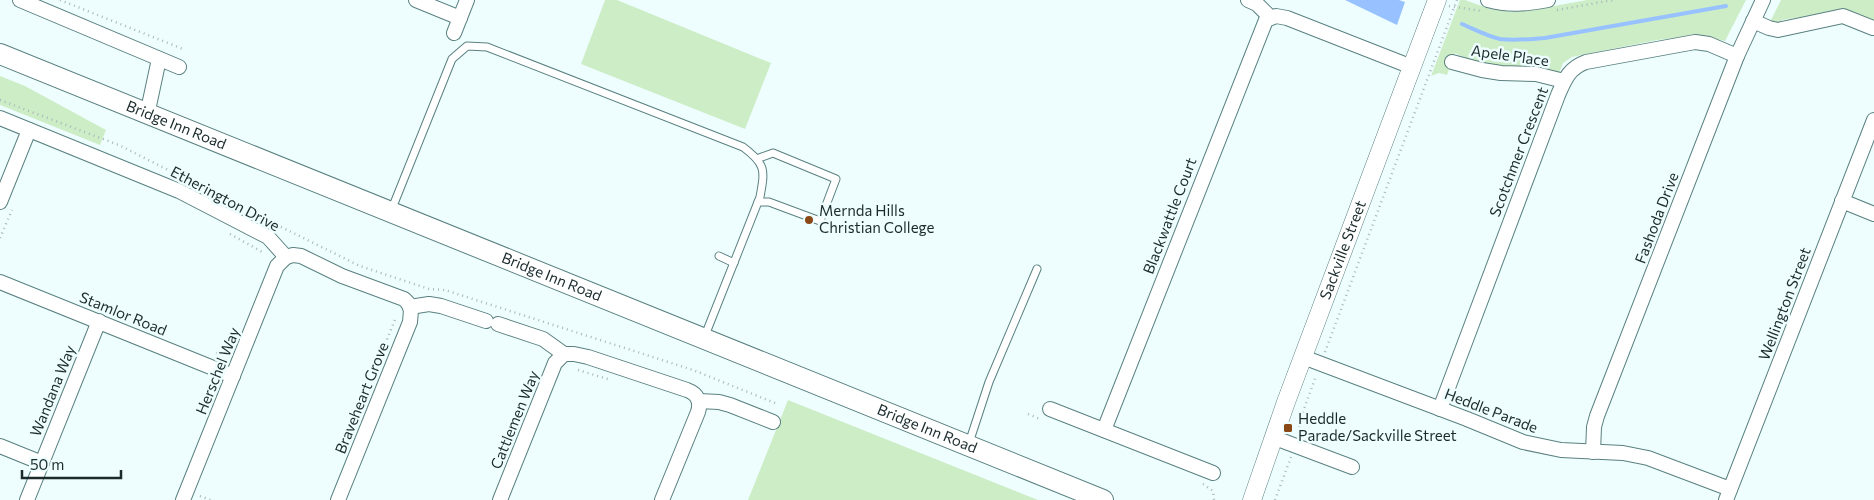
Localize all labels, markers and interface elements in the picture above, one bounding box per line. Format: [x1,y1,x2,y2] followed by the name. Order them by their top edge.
[1470,41,1550,69] street label: Apele Place
[1485,84,1551,219] street label: Scotchmer Crescent
[124,96,229,153] street label: Bridge Inn Road
[1139,155,1200,276] street label: Blackwattle Court
[168,162,283,234] street label: Etherington Drive
[1630,169,1682,266] street label: Fashoda Drive
[1315,198,1369,302] street label: Sackville Street
[819,201,935,236] place label: Mernda Hills Christian College
[803,214,815,226] marker: Mernda Hills Christian College
[1754,245,1814,363] street label: Wellington Street
[499,248,605,304] street label: Bridge Inn Road
[77,287,170,339] street label: Stamlor Road
[191,324,243,417] street label: Herschel Way
[330,339,392,456] street label: Braveheart Grove
[26,342,79,439] street label: Wandana Way
[486,368,542,471] street label: Cattlemen Way
[1442,384,1541,436] street label: Heddle Parade
[875,400,980,456] street label: Bridge Inn Road
[1298,409,1457,444] place label: Heddle Parade/Sackville Street
[1282,422,1294,434] marker: Heddle Parade/Sackville Street
[22,448,121,480] scale bar
[30,455,64,473] text: 50 m

